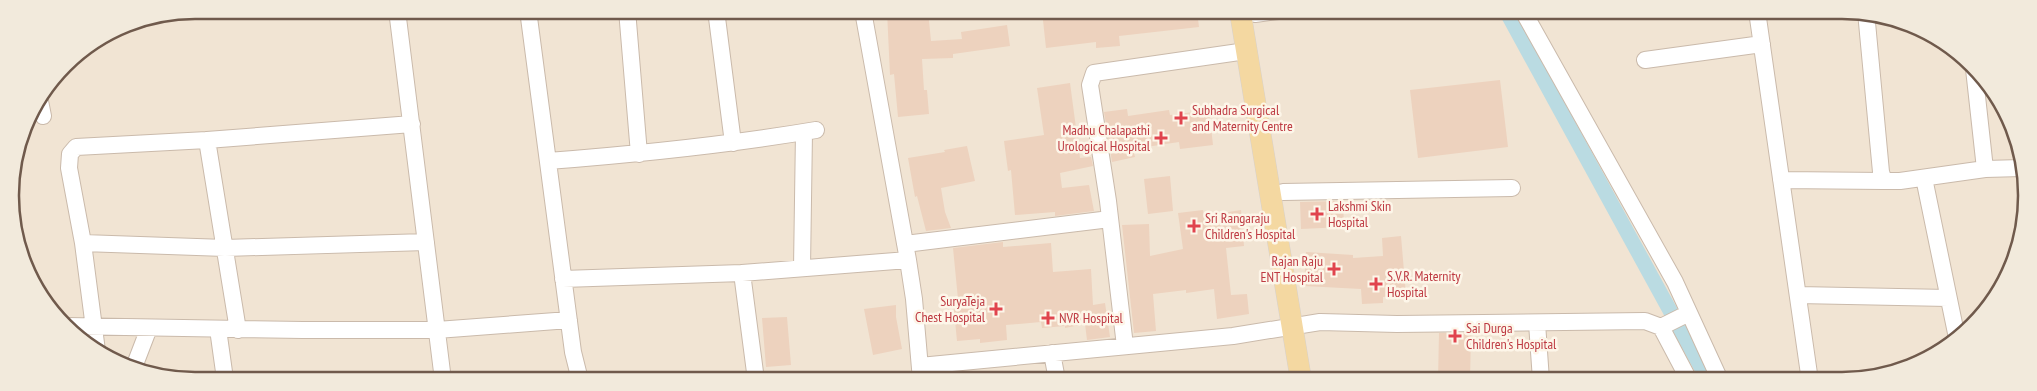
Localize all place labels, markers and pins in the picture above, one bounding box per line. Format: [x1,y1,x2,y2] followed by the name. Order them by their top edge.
[1192,101,1293,135] place label: Subhadra Surgical and Maternity Centre
[1174,111,1188,125] marker: Subhadra Surgical and Maternity Centre
[1057,121,1151,155] place label: Madhu Chalapathi Urological Hospital
[1154,131,1168,145] marker: Madhu Chalapathi Urological Hospital
[1328,197,1391,231] place label: Lakshmi Skin Hospital
[1310,207,1324,221] marker: Lakshmi Skin Hospital
[1205,209,1296,243] place label: Sri Rangaraju Children's Hospital
[1187,219,1201,233] marker: Sri Rangaraju Children's Hospital
[1261,252,1324,286] place label: Rajan Raju ENT Hospital
[1327,262,1341,276] marker: Rajan Raju ENT Hospital
[1387,267,1461,301] place label: S.V.R. Maternity Hospital
[1369,277,1383,291] marker: S.V.R. Maternity Hospital
[915,292,986,326] place label: SuryaTeja Chest Hospital
[989,302,1003,316] marker: SuryaTeja Chest Hospital
[1059,309,1124,327] place label: NVR Hospital
[1041,311,1055,325] marker: NVR Hospital
[1466,319,1557,353] place label: Sai Durga Children's Hospital
[1448,329,1462,343] marker: Sai Durga Children's Hospital

